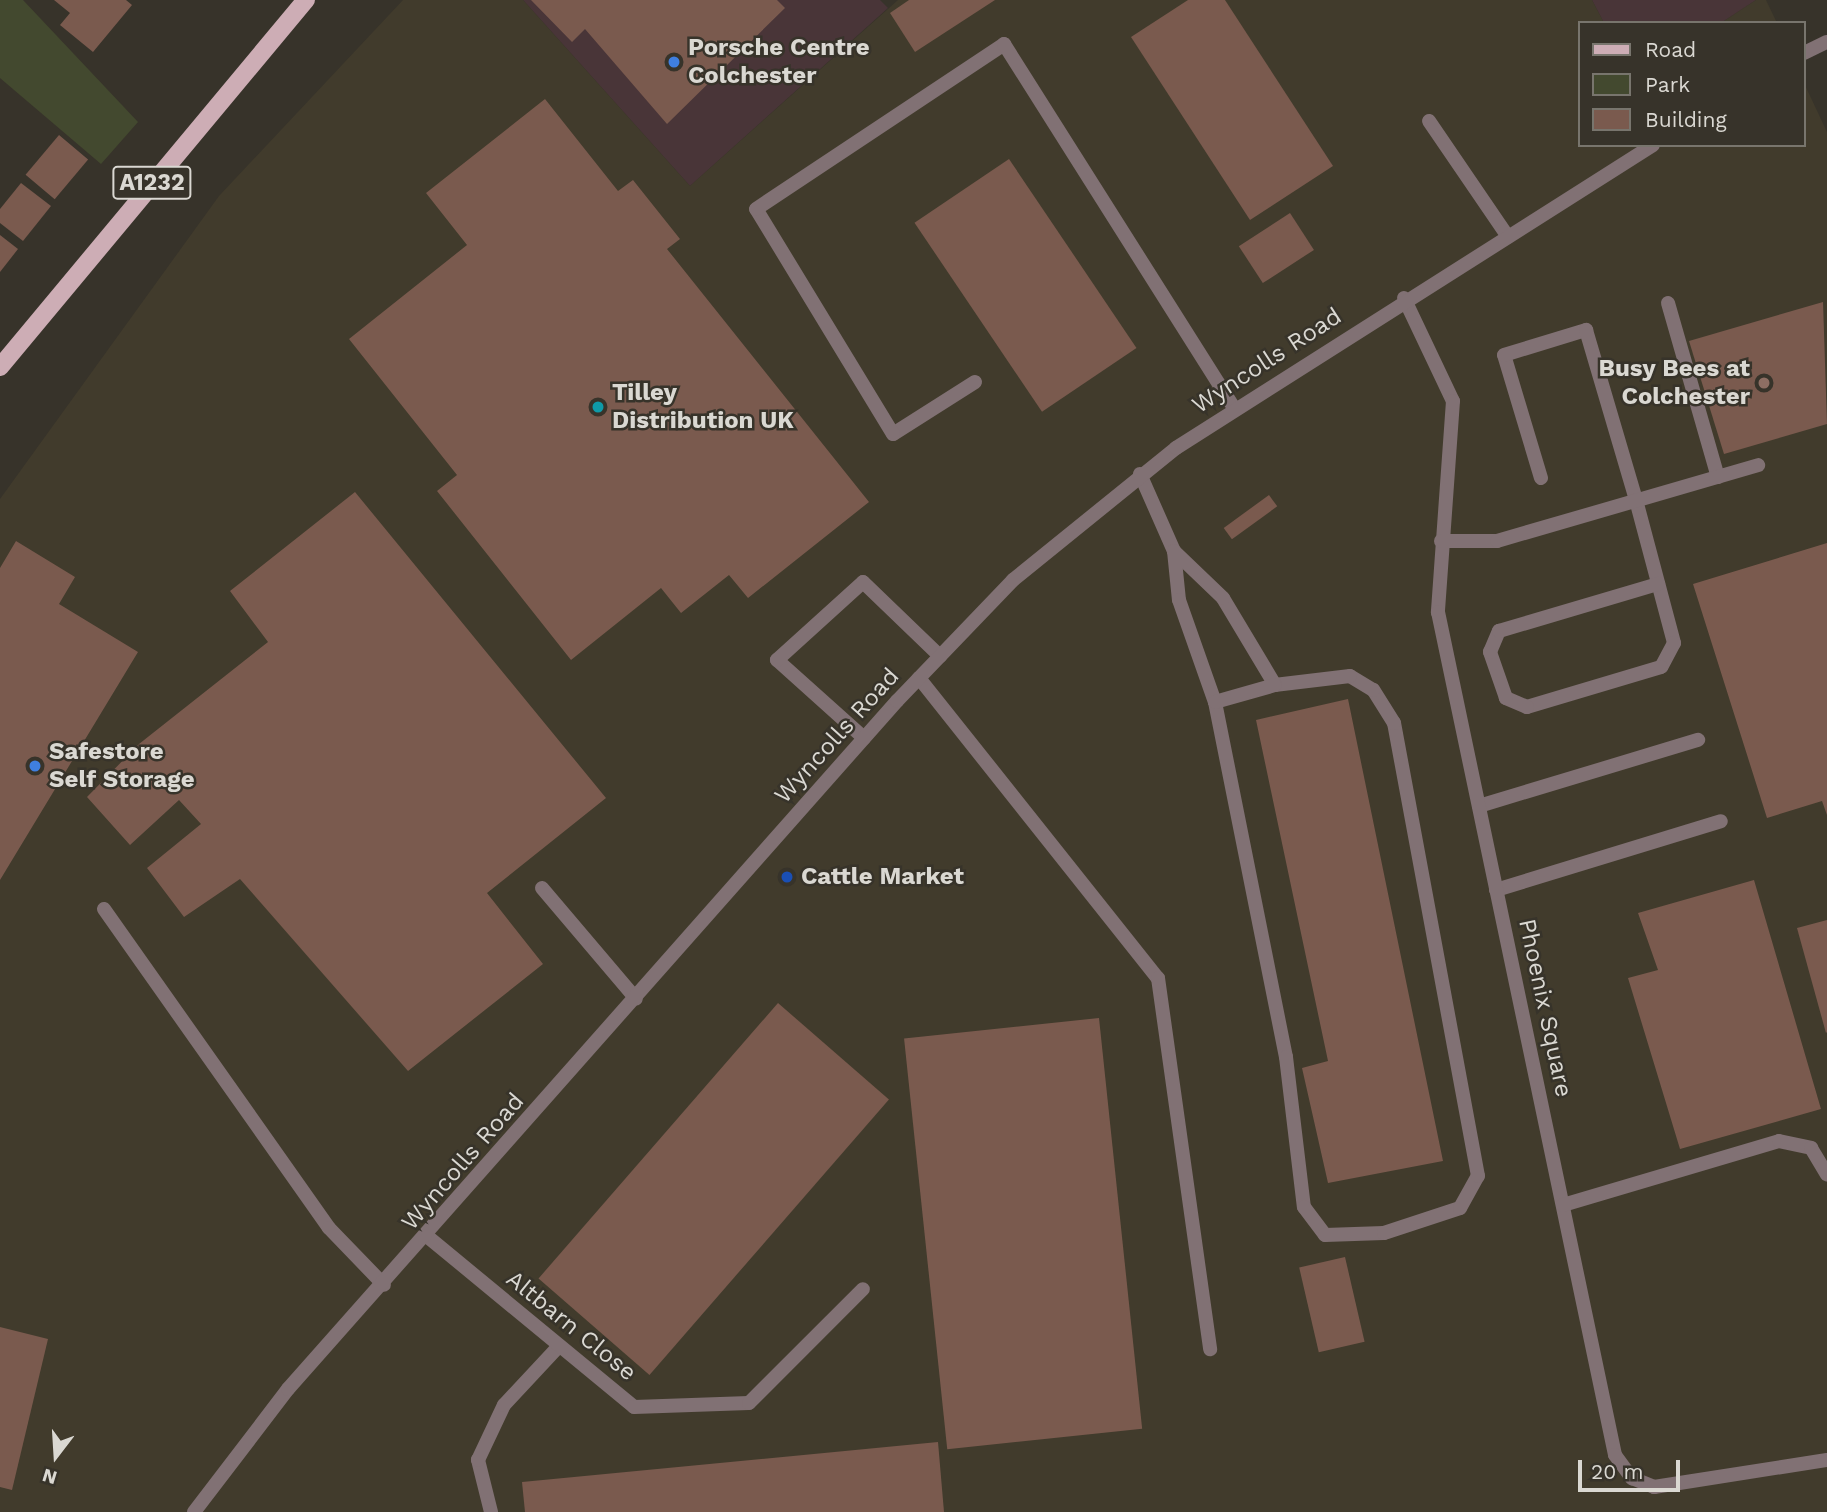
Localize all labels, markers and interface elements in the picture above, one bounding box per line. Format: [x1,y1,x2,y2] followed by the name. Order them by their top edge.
[1578,21,1806,147] legend
[688,34,870,90] place label: Porsche Centre Colchester
[1645,37,1696,62] text: Road
[666,54,682,70] marker: Porsche Centre Colchester
[1645,72,1690,97] text: Park
[1645,107,1727,132] text: Building
[112,164,192,202] road number: A1232
[1187,302,1347,420] street label: Wyncolls Road
[1598,355,1750,411] place label: Busy Bees at Colchester
[1756,375,1772,391] marker: Busy Bees at Colchester
[612,379,794,435] place label: Tilley Distribution UK
[590,399,606,415] marker: Tilley Distribution UK
[769,662,905,810] street label: Wyncolls Road
[49,738,195,794] place label: Safestore Self Storage
[27,758,43,774] marker: Safestore Self Storage
[801,863,964,891] place label: Cattle Market
[779,869,795,885] marker: Cattle Market
[1512,916,1578,1100] street label: Phoenix Square
[396,1088,530,1236] street label: Wyncolls Road
[500,1265,642,1387] street label: Altbarn Close
[21,1421,91,1491] north arrow
[1582,1446,1684,1490] scale bar
[1591,1459,1643,1484] text: 20 m
[40,1464,60,1490] text: N

